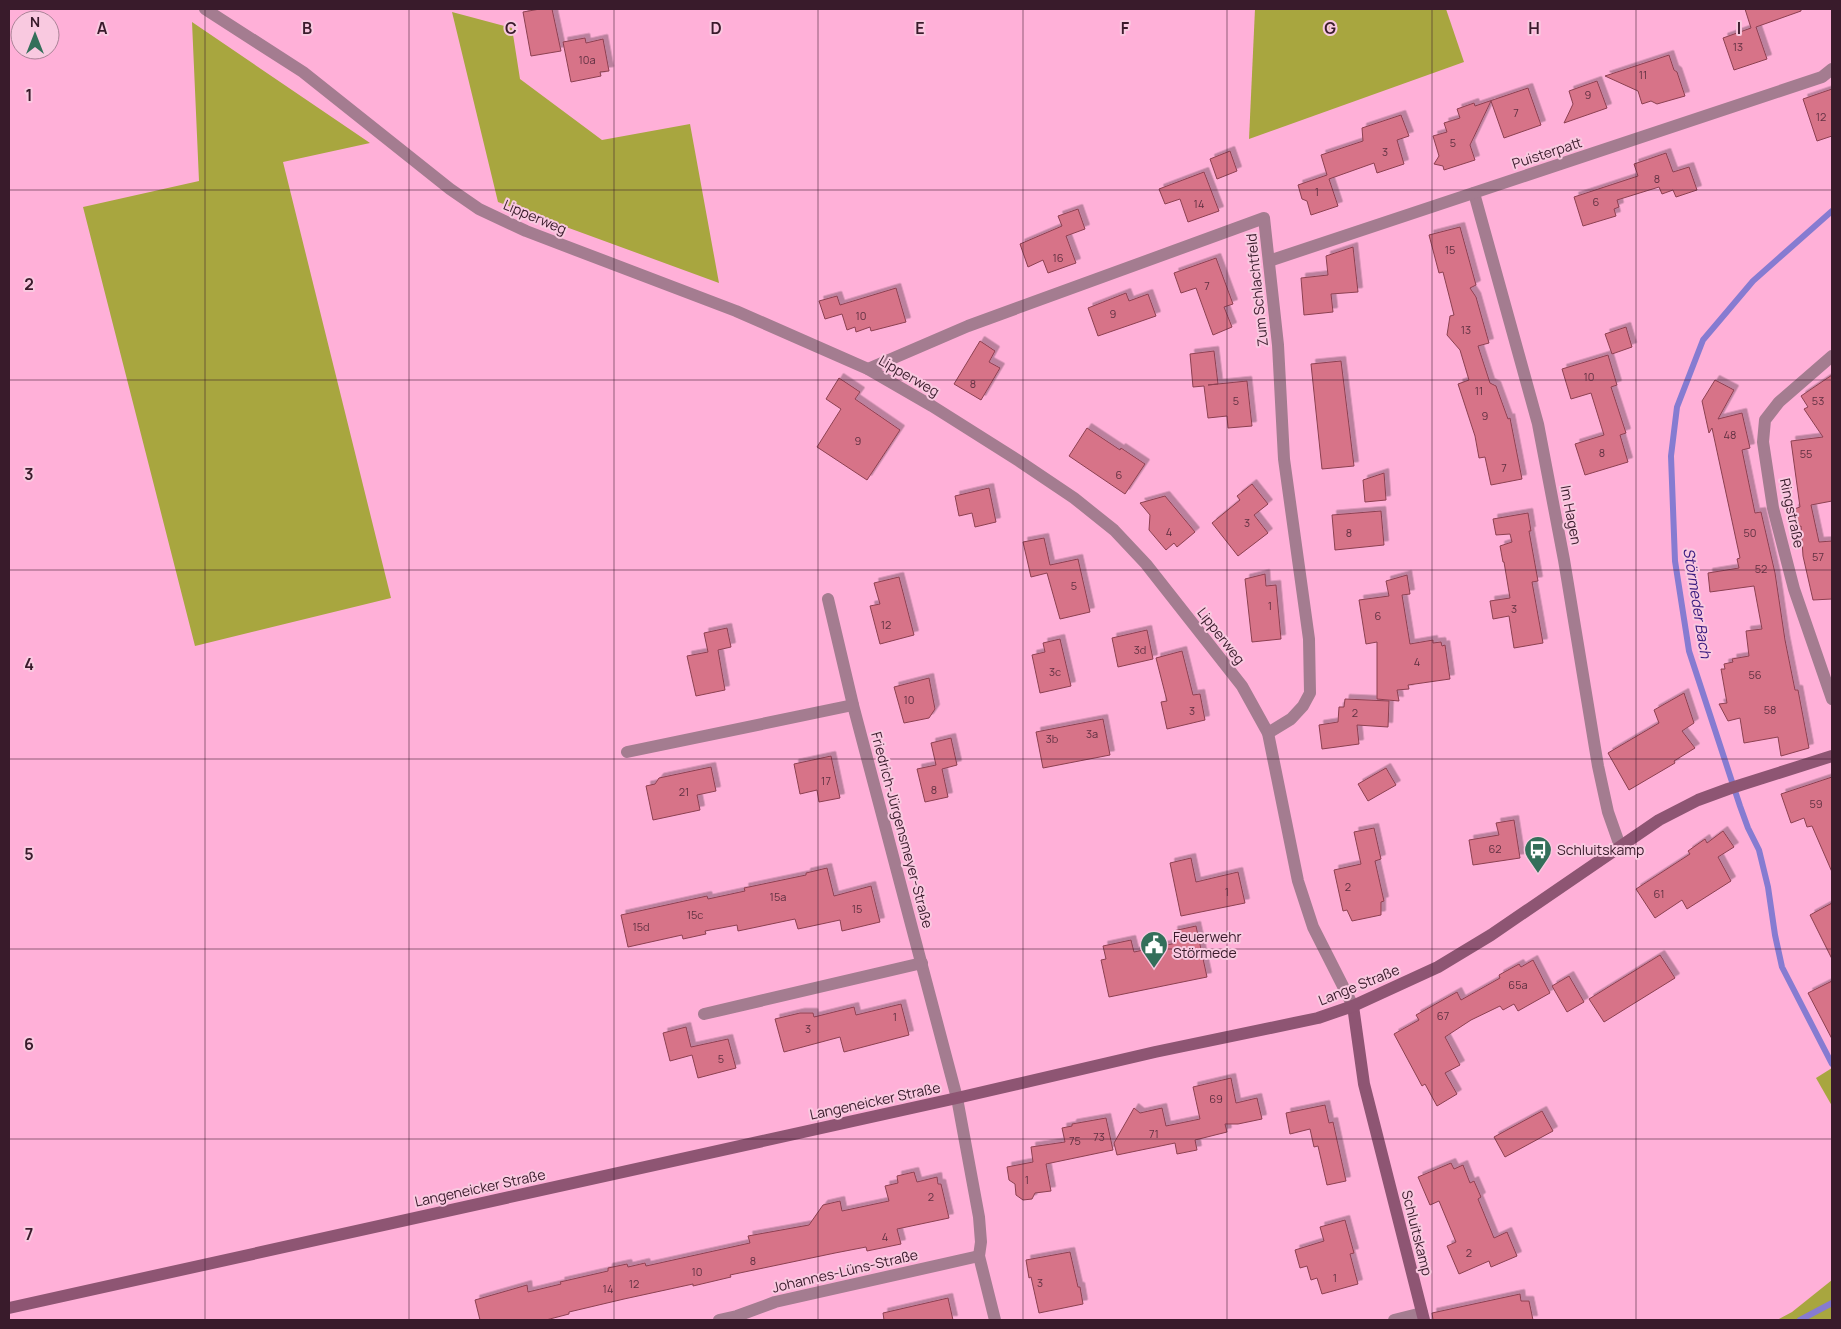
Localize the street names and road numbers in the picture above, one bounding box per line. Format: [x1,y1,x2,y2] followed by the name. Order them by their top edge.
[1509,132,1584,173] street label: Puisterpatt
[501,195,570,238] street label: Lipperweg
[1241,233,1272,347] street label: Zum Schlachtfeld
[875,351,943,401] street label: Lipperweg
[1776,476,1809,549] street label: Ringstraße
[1556,484,1587,546] street label: Im Hagen
[1193,603,1250,668] street label: Lipperweg
[867,730,938,930] street label: Friedrich-Jürgensmeyer-Straße
[1315,960,1402,1009] street label: Lange Straße
[808,1077,942,1124] street label: Langeneicker Straße
[413,1164,547,1211] street label: Langeneicker Straße
[1398,1188,1437,1278] street label: Schluitskamp
[770,1244,920,1297] street label: Johannes-Lüns-Straße

